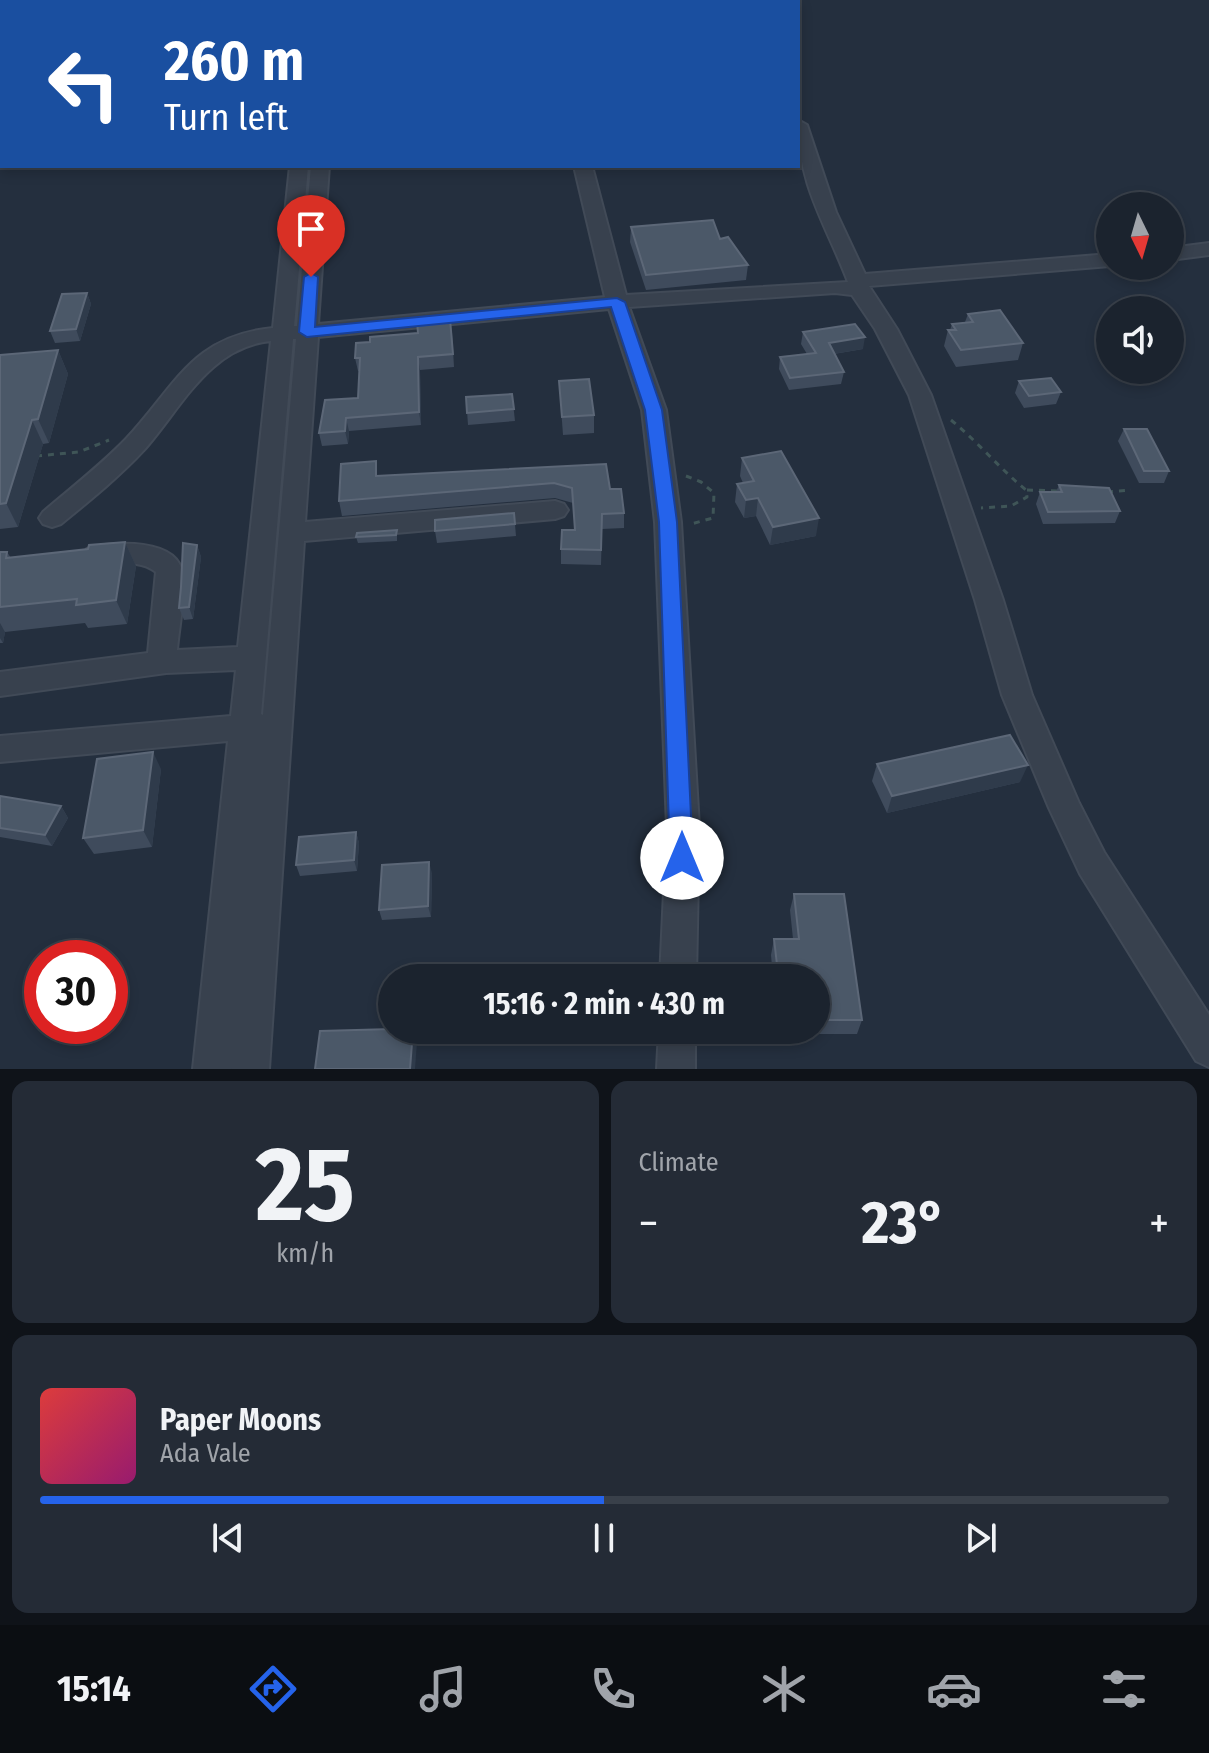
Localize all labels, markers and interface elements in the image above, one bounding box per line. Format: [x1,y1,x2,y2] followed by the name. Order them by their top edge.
[164,28,304,95] text: 260 m
[32,32,136,136] icon: left
[164,96,288,140] text: Turn left
[1096,192,1184,280] north arrow
[1096,192,1184,384] map controls
[277,195,345,277] pin
[289,207,333,251] icon: arrive
[1096,296,1184,384] button: sound
[640,816,724,900] position arrow
[24,940,128,1044] speed limit sign: 30
[483,986,725,1022] text: 15:16 · 2 min · 430 m
[256,1123,355,1248] text: 25
[639,1147,719,1178] text: Climate
[862,1187,946,1259] text: 23°
[639,1197,658,1250] text: −
[1149,1197,1169,1250] text: +
[276,1238,334,1269] text: km/h
[160,1402,321,1438] text: Paper Moons
[160,1438,251,1469] text: Ada Vale
[206,1516,250,1560] icon: previous
[582,1516,626,1560] icon: pause
[959,1516,1003,1560] icon: next
[245,1661,301,1717] icon: directions
[415,1661,471,1717] icon: music
[585,1661,641,1717] icon: phone
[756,1661,812,1717] icon: climate
[926,1661,982,1717] icon: car
[1096,1661,1152,1717] icon: filters
[57,1667,131,1711] text: 15:14

